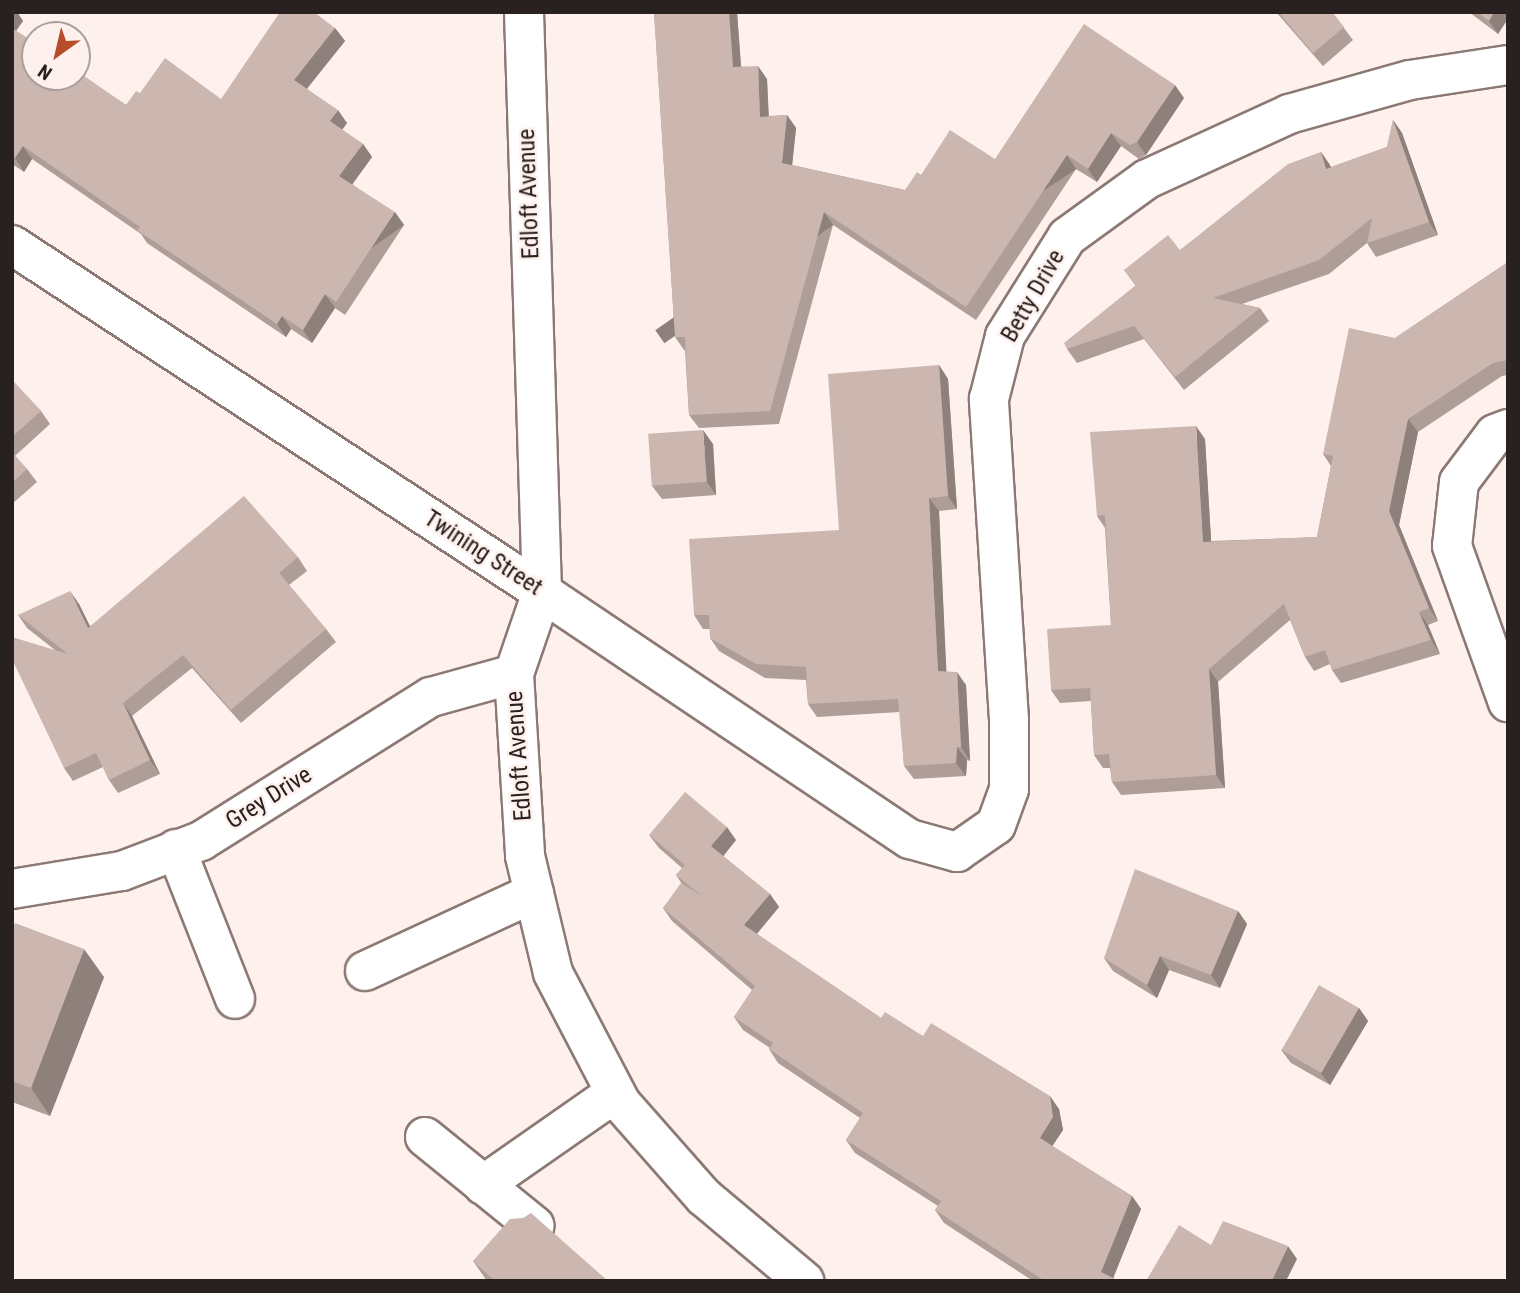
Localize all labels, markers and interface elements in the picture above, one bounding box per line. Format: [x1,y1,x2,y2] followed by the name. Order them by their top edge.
[21,21,91,91] north arrow
[34,59,56,85] text: N
[512,128,546,260] street label: Edloft Avenue
[995,245,1071,347] street label: Betty Drive
[418,504,548,602] street label: Twining Street
[500,690,538,822] street label: Edloft Avenue
[221,760,317,836] street label: Grey Drive

